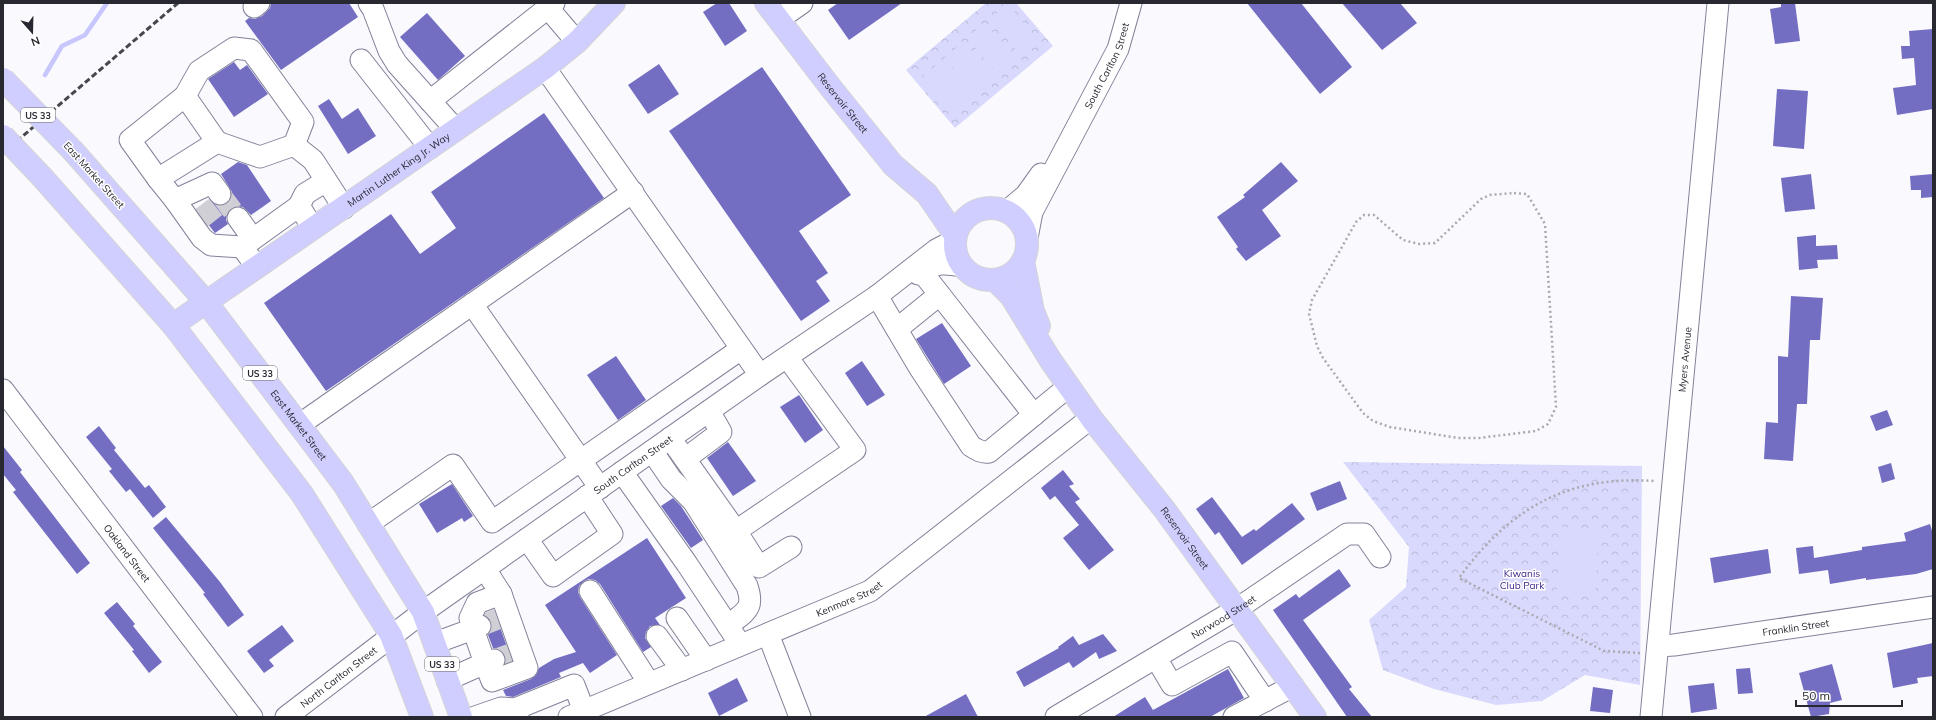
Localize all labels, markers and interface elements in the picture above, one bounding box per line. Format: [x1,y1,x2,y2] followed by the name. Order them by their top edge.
[12,12,52,52] north arrow
[1081,21,1132,111] street label: South Carlton Street
[29,33,42,49] text: N
[815,70,871,136] street label: Reservoir Street
[21,108,55,122] road number: US 33
[345,129,453,209] street label: Martin Luther King Jr. Way
[61,139,128,211] street label: East Market Street
[1675,326,1694,393] street label: Myers Avenue
[243,366,277,380] road number: US 33
[268,387,330,463] street label: East Market Street
[591,432,675,497] street label: South Carlton Street
[1158,504,1212,572] street label: Reservoir Street
[101,522,154,585] street label: Oakland Street
[1500,567,1545,592] park label: Kiwanis Club Park
[814,577,885,619] street label: Kenmore Street
[1189,592,1258,641] street label: Norwood Street
[1762,616,1830,638] street label: Franklin Street
[297,643,380,710] street label: North Carlton Street
[425,657,459,671] road number: US 33
[1796,682,1902,708] scale bar
[1802,688,1830,703] text: 50 m

